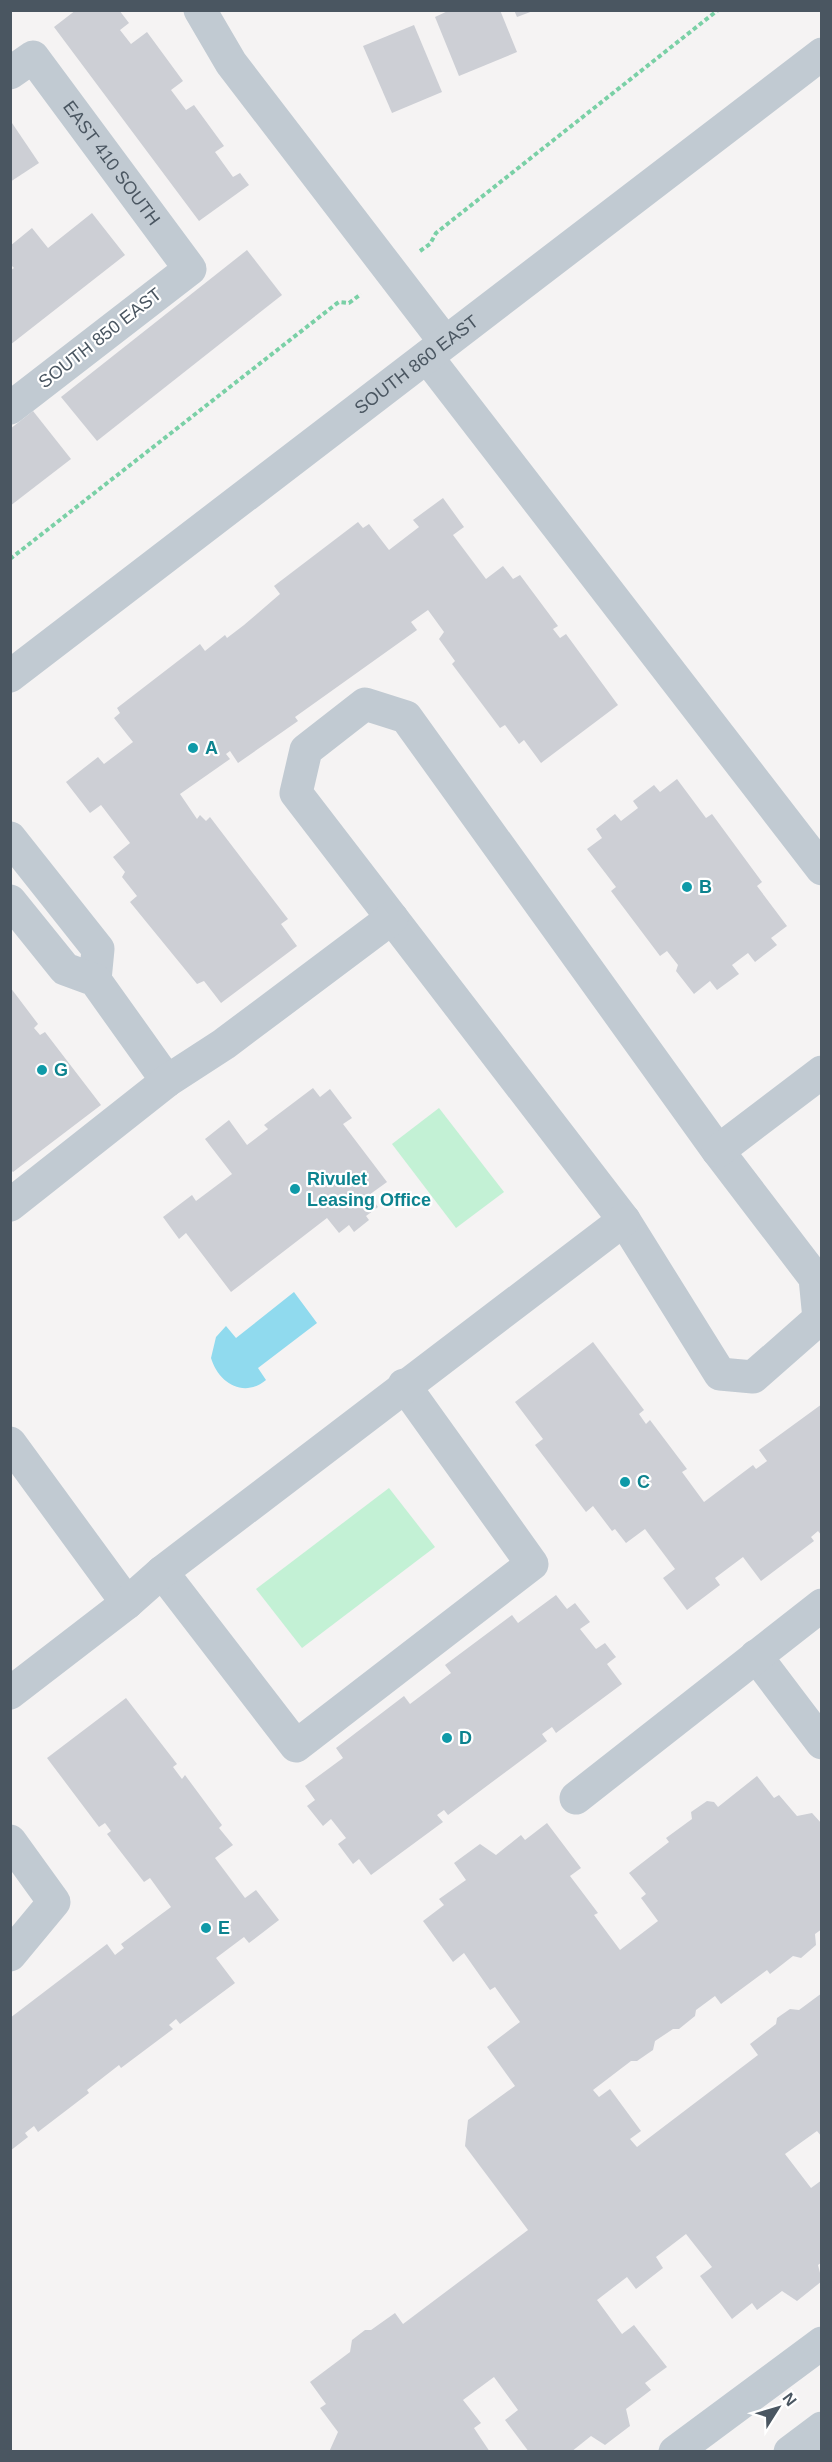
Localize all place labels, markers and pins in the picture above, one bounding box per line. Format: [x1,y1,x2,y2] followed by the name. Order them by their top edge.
[205,738,218,758] place label: A
[186,741,200,755] marker: A
[699,877,712,897] place label: B
[680,880,694,894] marker: B
[54,1060,68,1080] place label: G
[35,1063,49,1077] marker: G
[307,1169,431,1210] place label: Rivulet Leasing Office
[288,1182,302,1196] marker: Rivulet Leasing Office
[637,1472,650,1492] place label: C
[618,1475,632,1489] marker: C
[459,1728,472,1748] place label: D
[440,1731,454,1745] marker: D
[218,1918,230,1938] place label: E
[199,1921,213,1935] marker: E

